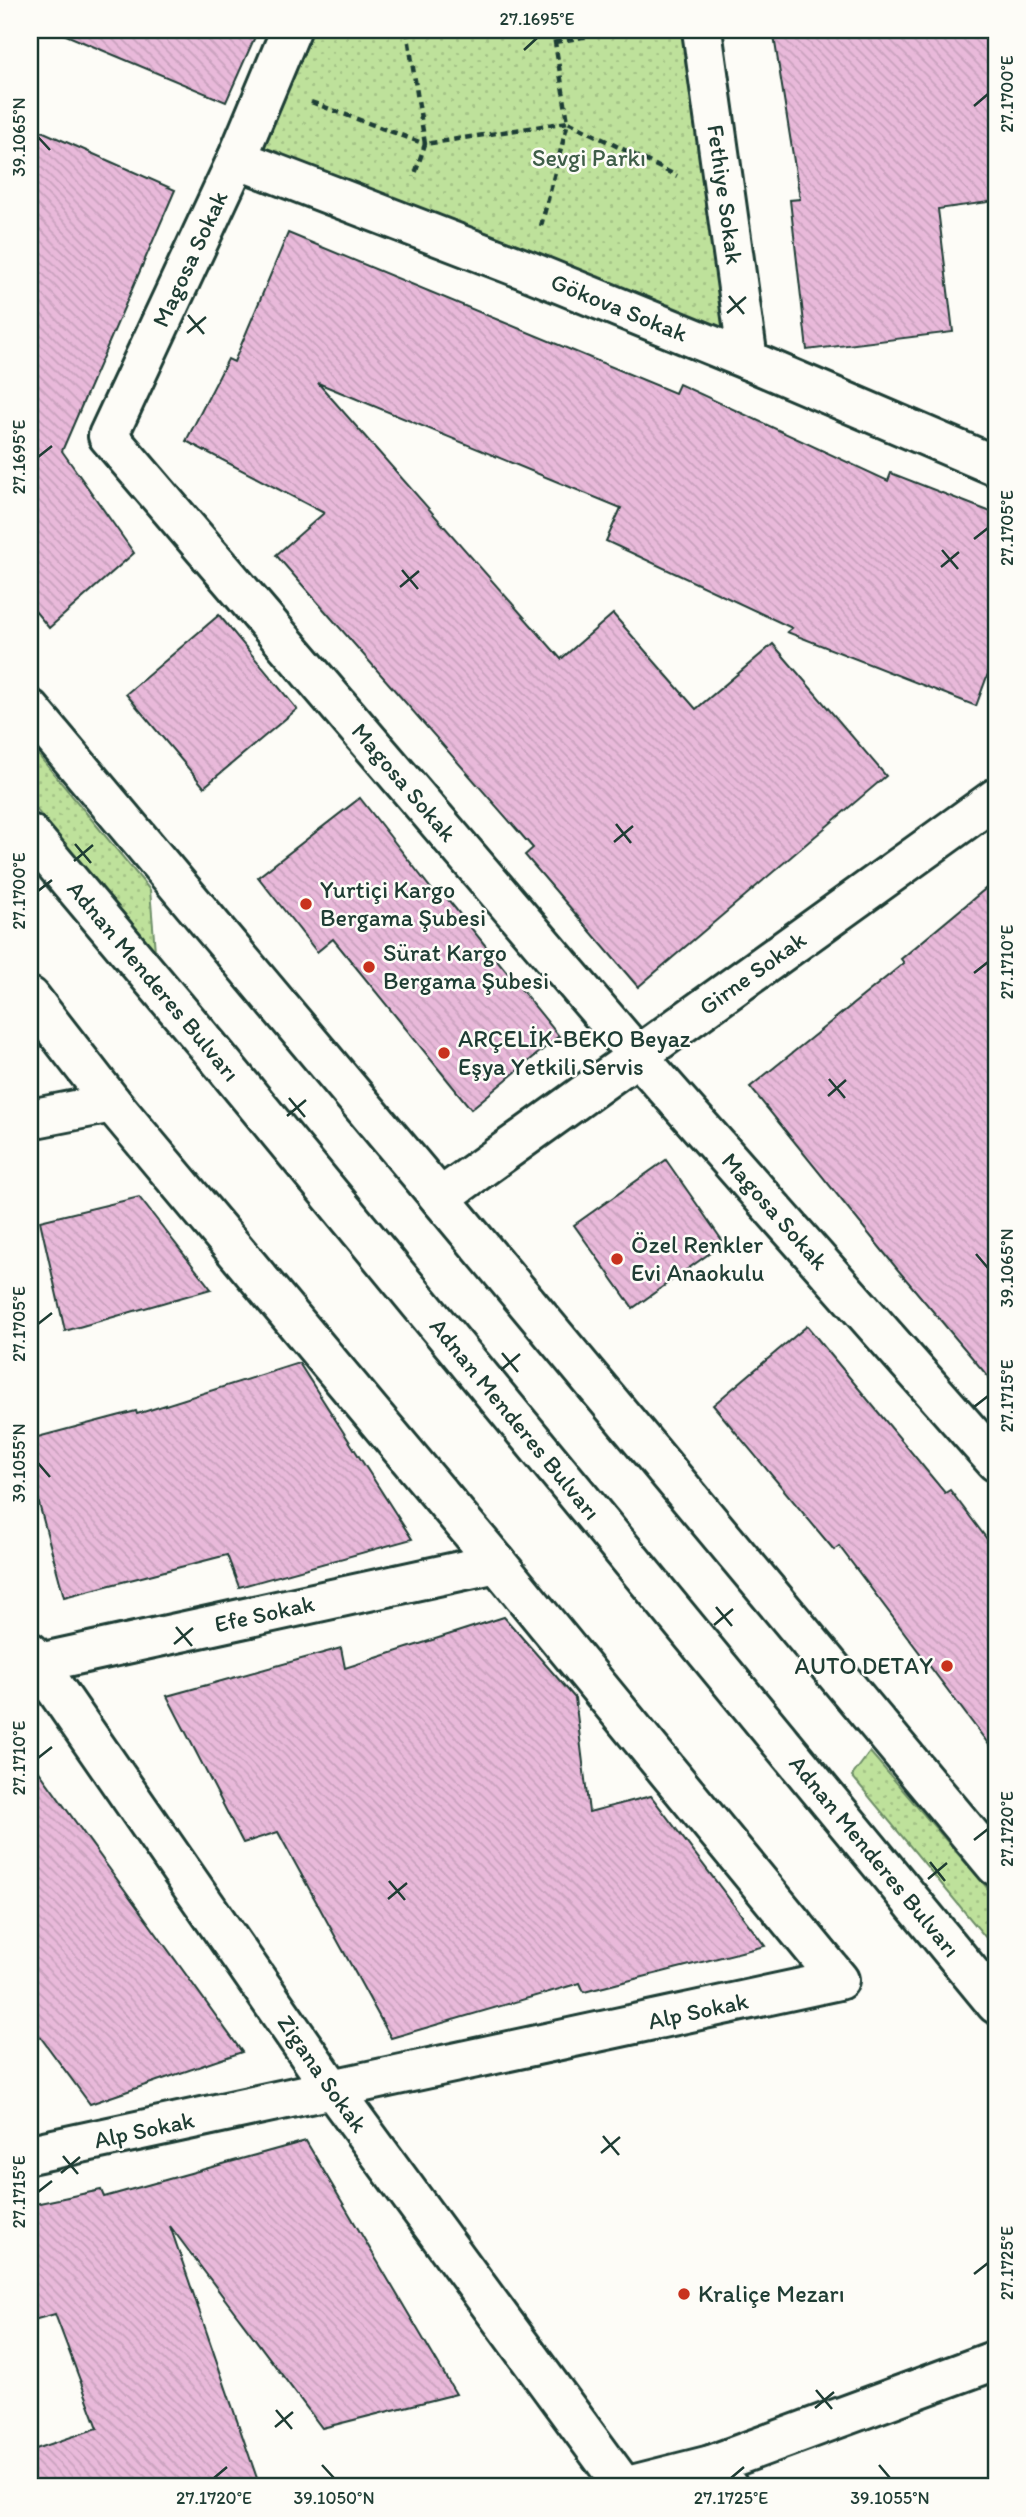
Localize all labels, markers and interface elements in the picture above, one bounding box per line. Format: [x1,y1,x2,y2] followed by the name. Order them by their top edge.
[500,8,574,30] text: 27.1695°E
[996,55,1018,133] text: 27.1700°E
[8,97,30,177] text: 39.1065°N
[701,122,750,266] street label: Fethiye Sokak
[532,143,646,172] park label: Sevgi Parkı
[145,186,234,331] street label: Magosa Sokak
[547,266,692,348] street label: Gökova Sokak
[8,420,30,494] text: 27.1695°E
[996,490,1018,566] text: 27.1705°E
[346,717,463,848] street label: Magosa Sokak
[8,852,30,930] text: 27.1700°E
[61,874,246,1087] street label: Adnan Menderes Bulvarı
[320,875,486,932] place label: Yurtiçi Kargo Bergama Şubesi
[298,896,314,912] marker: Yurtiçi Kargo Bergama Şubesi
[693,924,812,1021] street label: Girne Sokak
[996,925,1018,999] text: 27.1710°E
[383,938,549,995] place label: Sürat Kargo Bergama Şubesi
[361,959,377,975] marker: Sürat Kargo Bergama Şubesi
[458,1024,691,1081] place label: ARÇELİK-BEKO Beyaz Eşya Yetkili Servis
[436,1045,452,1061] marker: ARÇELİK-BEKO Beyaz Eşya Yetkili Servis
[716,1146,835,1276] street label: Magosa Sokak
[996,1228,1018,1308] text: 39.1065°N
[631,1230,764,1287] place label: Özel Renkler Evi Anaokulu
[609,1251,625,1267] marker: Özel Renkler Evi Anaokulu
[8,1286,30,1362] text: 27.1705°E
[424,1312,607,1526] street label: Adnan Menderes Bulvarı
[996,1359,1018,1433] text: 27.1715°E
[8,1423,30,1503] text: 39.1055°N
[212,1588,318,1638] street label: Efe Sokak
[795,1651,933,1680] place label: AUTO DETAY
[939,1658,955,1674] marker: AUTO DETAY
[8,1721,30,1795] text: 27.1710°E
[783,1749,966,1963] street label: Adnan Menderes Bulvarı
[996,1791,1018,1867] text: 27.1720°E
[645,1986,751,2035] street label: Alp Sokak
[271,2009,374,2138] street label: Zigana Sokak
[91,2105,197,2154] street label: Alp Sokak
[8,2155,30,2229] text: 27.1715°E
[996,2226,1018,2300] text: 27.1725°E
[698,2279,845,2308] place label: Kraliçe Mezarı
[676,2286,692,2302] marker: Kraliçe Mezarı
[176,2487,252,2509] text: 27.1720°E
[293,2487,375,2509] text: 39.1050°N
[694,2487,768,2509] text: 27.1725°E
[850,2487,930,2509] text: 39.1055°N

